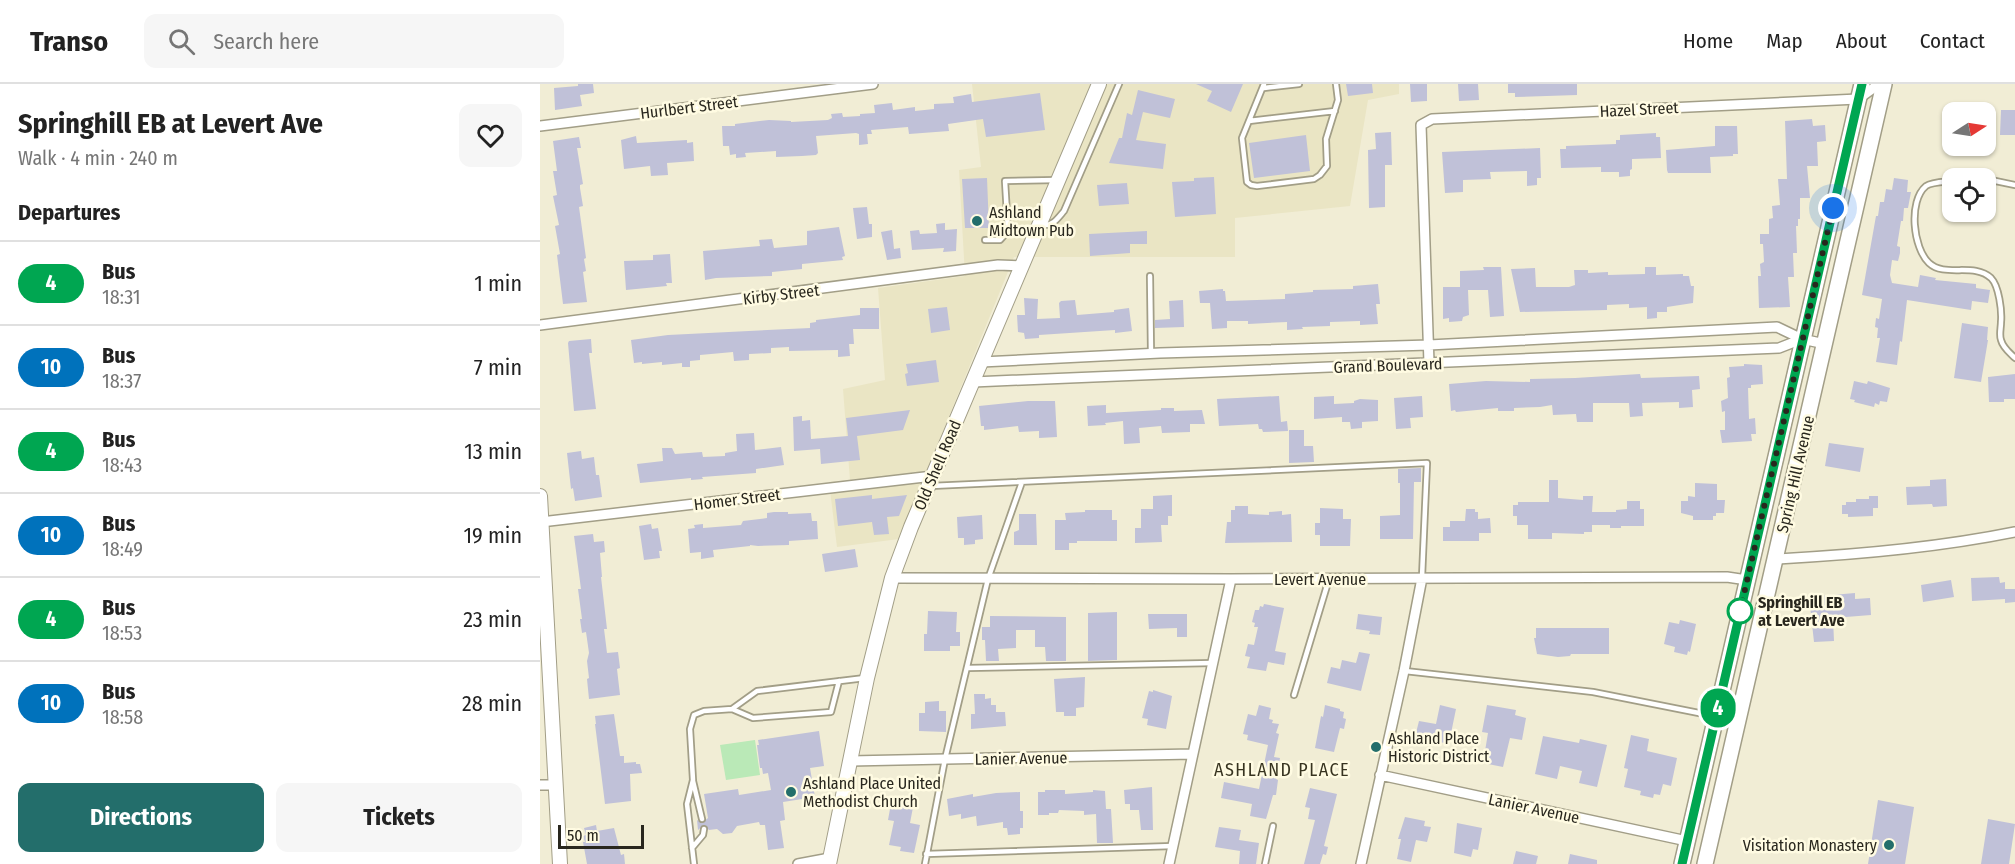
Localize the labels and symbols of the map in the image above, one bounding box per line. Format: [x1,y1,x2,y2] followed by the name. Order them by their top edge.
[639,92,740,123] street label: Hurlbert Street
[1599,98,1680,121] street label: Hazel Street
[1942,102,1996,156] north arrow
[1818,193,1848,223] your location
[989,203,1074,240] place label: Ashland Midtown Pub
[970,214,984,228] marker: Ashland Midtown Pub
[742,280,821,309] street label: Kirby Street
[1333,354,1443,377] street label: Grand Boulevard
[1773,414,1818,535] street label: Spring Hill Avenue
[910,417,965,513] street label: Old Shell Road
[693,485,782,514] street label: Homer Street
[1274,570,1366,589] street label: Levert Avenue
[1758,593,1845,630] place label: Springhill EB at Levert Ave
[1727,598,1753,624] marker: Springhill EB at Levert Ave
[1698,688,1738,728] line badge: 4
[1388,729,1490,766] place label: Ashland Place Historic District
[1369,740,1383,754] marker: Ashland Place Historic District
[975,748,1068,769] street label: Lanier Avenue
[1214,759,1350,781] district label: ASHLAND PLACE
[803,774,941,811] place label: Ashland Place United Methodist Church
[784,785,798,799] marker: Ashland Place United Methodist Church
[1487,790,1581,827] street label: Lanier Avenue
[558,822,644,850] scale bar
[1743,836,1878,855] place label: Visitation Monastery
[1882,838,1896,852] marker: Visitation Monastery

